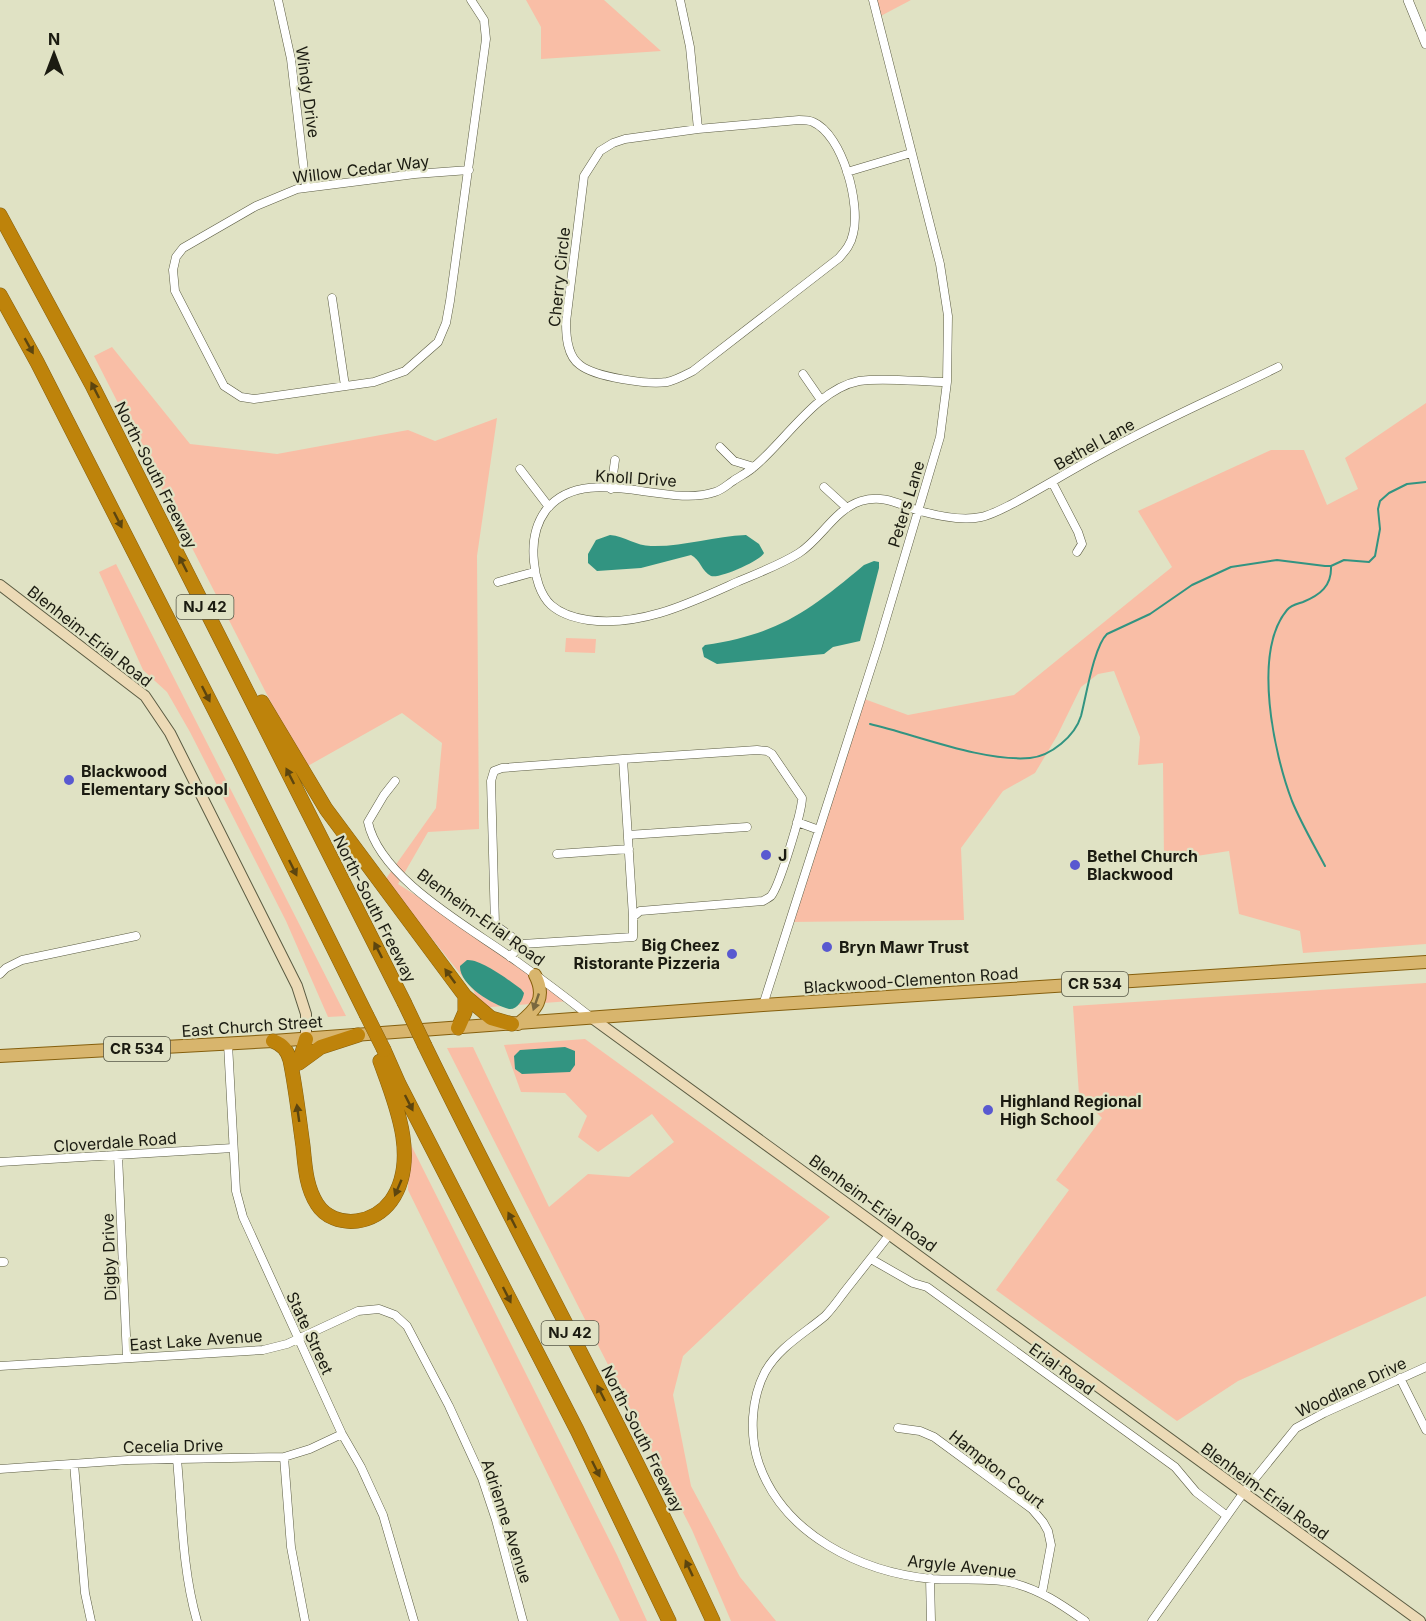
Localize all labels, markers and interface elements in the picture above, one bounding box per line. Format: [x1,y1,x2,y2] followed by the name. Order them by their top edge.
[24,24,84,84] north arrow
[48,29,60,49] text: N
[292,45,324,139] street label: Windy Drive
[292,151,430,187] street label: Willow Cedar Way
[544,226,574,328] street label: Cherry Circle
[23,338,33,355] one-way arrow
[90,382,100,399] one-way arrow
[110,398,202,552] street label: North-South Freeway
[1050,414,1138,474] street label: Bethel Lane
[883,458,929,550] street label: Peters Lane
[595,465,677,491] street label: Knoll Drive
[113,511,122,528] one-way arrow
[178,556,188,573] one-way arrow
[24,581,156,691] street label: Blenheim-Erial Road
[176,595,234,619] road number: NJ 42
[201,685,211,702] one-way arrow
[81,761,228,799] place label: Blackwood Elementary School
[285,767,295,785] one-way arrow
[62,773,76,787] marker: Blackwood Elementary School
[329,832,421,986] street label: North-South Freeway
[778,845,787,865] place label: J
[1087,846,1198,884] place label: Bethel Church Blackwood
[759,848,773,862] marker: J
[1068,858,1082,872] marker: Bethel Church Blackwood
[288,859,298,877] one-way arrow
[413,864,549,970] street label: Blenheim-Erial Road
[574,935,720,973] place label: Big Cheez Ristorante Pizzeria
[839,937,969,957] place label: Bryn Mawr Trust
[820,940,834,954] marker: Bryn Mawr Trust
[373,941,383,959] one-way arrow
[725,947,739,961] marker: Big Cheez Ristorante Pizzeria
[803,963,1019,997] street label: Blackwood-Clementon Road
[444,968,456,984] one-way arrow
[1062,972,1128,996] road number: CR 534
[531,994,540,1012] one-way arrow
[181,1011,323,1041] street label: East Church Street
[104,1037,170,1061] road number: CR 534
[1000,1091,1142,1129] place label: Highland Regional High School
[403,1094,413,1112] one-way arrow
[981,1103,995,1117] marker: Highland Regional High School
[294,1104,303,1123] one-way arrow
[53,1128,177,1156] street label: Cloverdale Road
[805,1150,941,1256] street label: Blenheim-Erial Road
[393,1179,403,1197] one-way arrow
[507,1212,516,1229] one-way arrow
[97,1213,121,1301] street label: Digby Drive
[502,1287,511,1304] one-way arrow
[282,1289,338,1377] street label: State Street
[542,1321,598,1345] road number: NJ 42
[129,1325,263,1355] street label: East Lake Avenue
[1025,1339,1099,1399] street label: Erial Road
[1292,1353,1410,1421] street label: Woodlane Drive
[597,1362,689,1516] street label: North-South Freeway
[597,1385,606,1402] one-way arrow
[945,1426,1049,1512] street label: Hampton Court
[123,1435,223,1457] street label: Cecelia Drive
[1197,1438,1333,1544] street label: Blenheim-Erial Road
[478,1456,536,1586] street label: Adrienne Avenue
[591,1460,600,1477] one-way arrow
[906,1550,1018,1582] street label: Argyle Avenue
[684,1559,693,1576] one-way arrow

